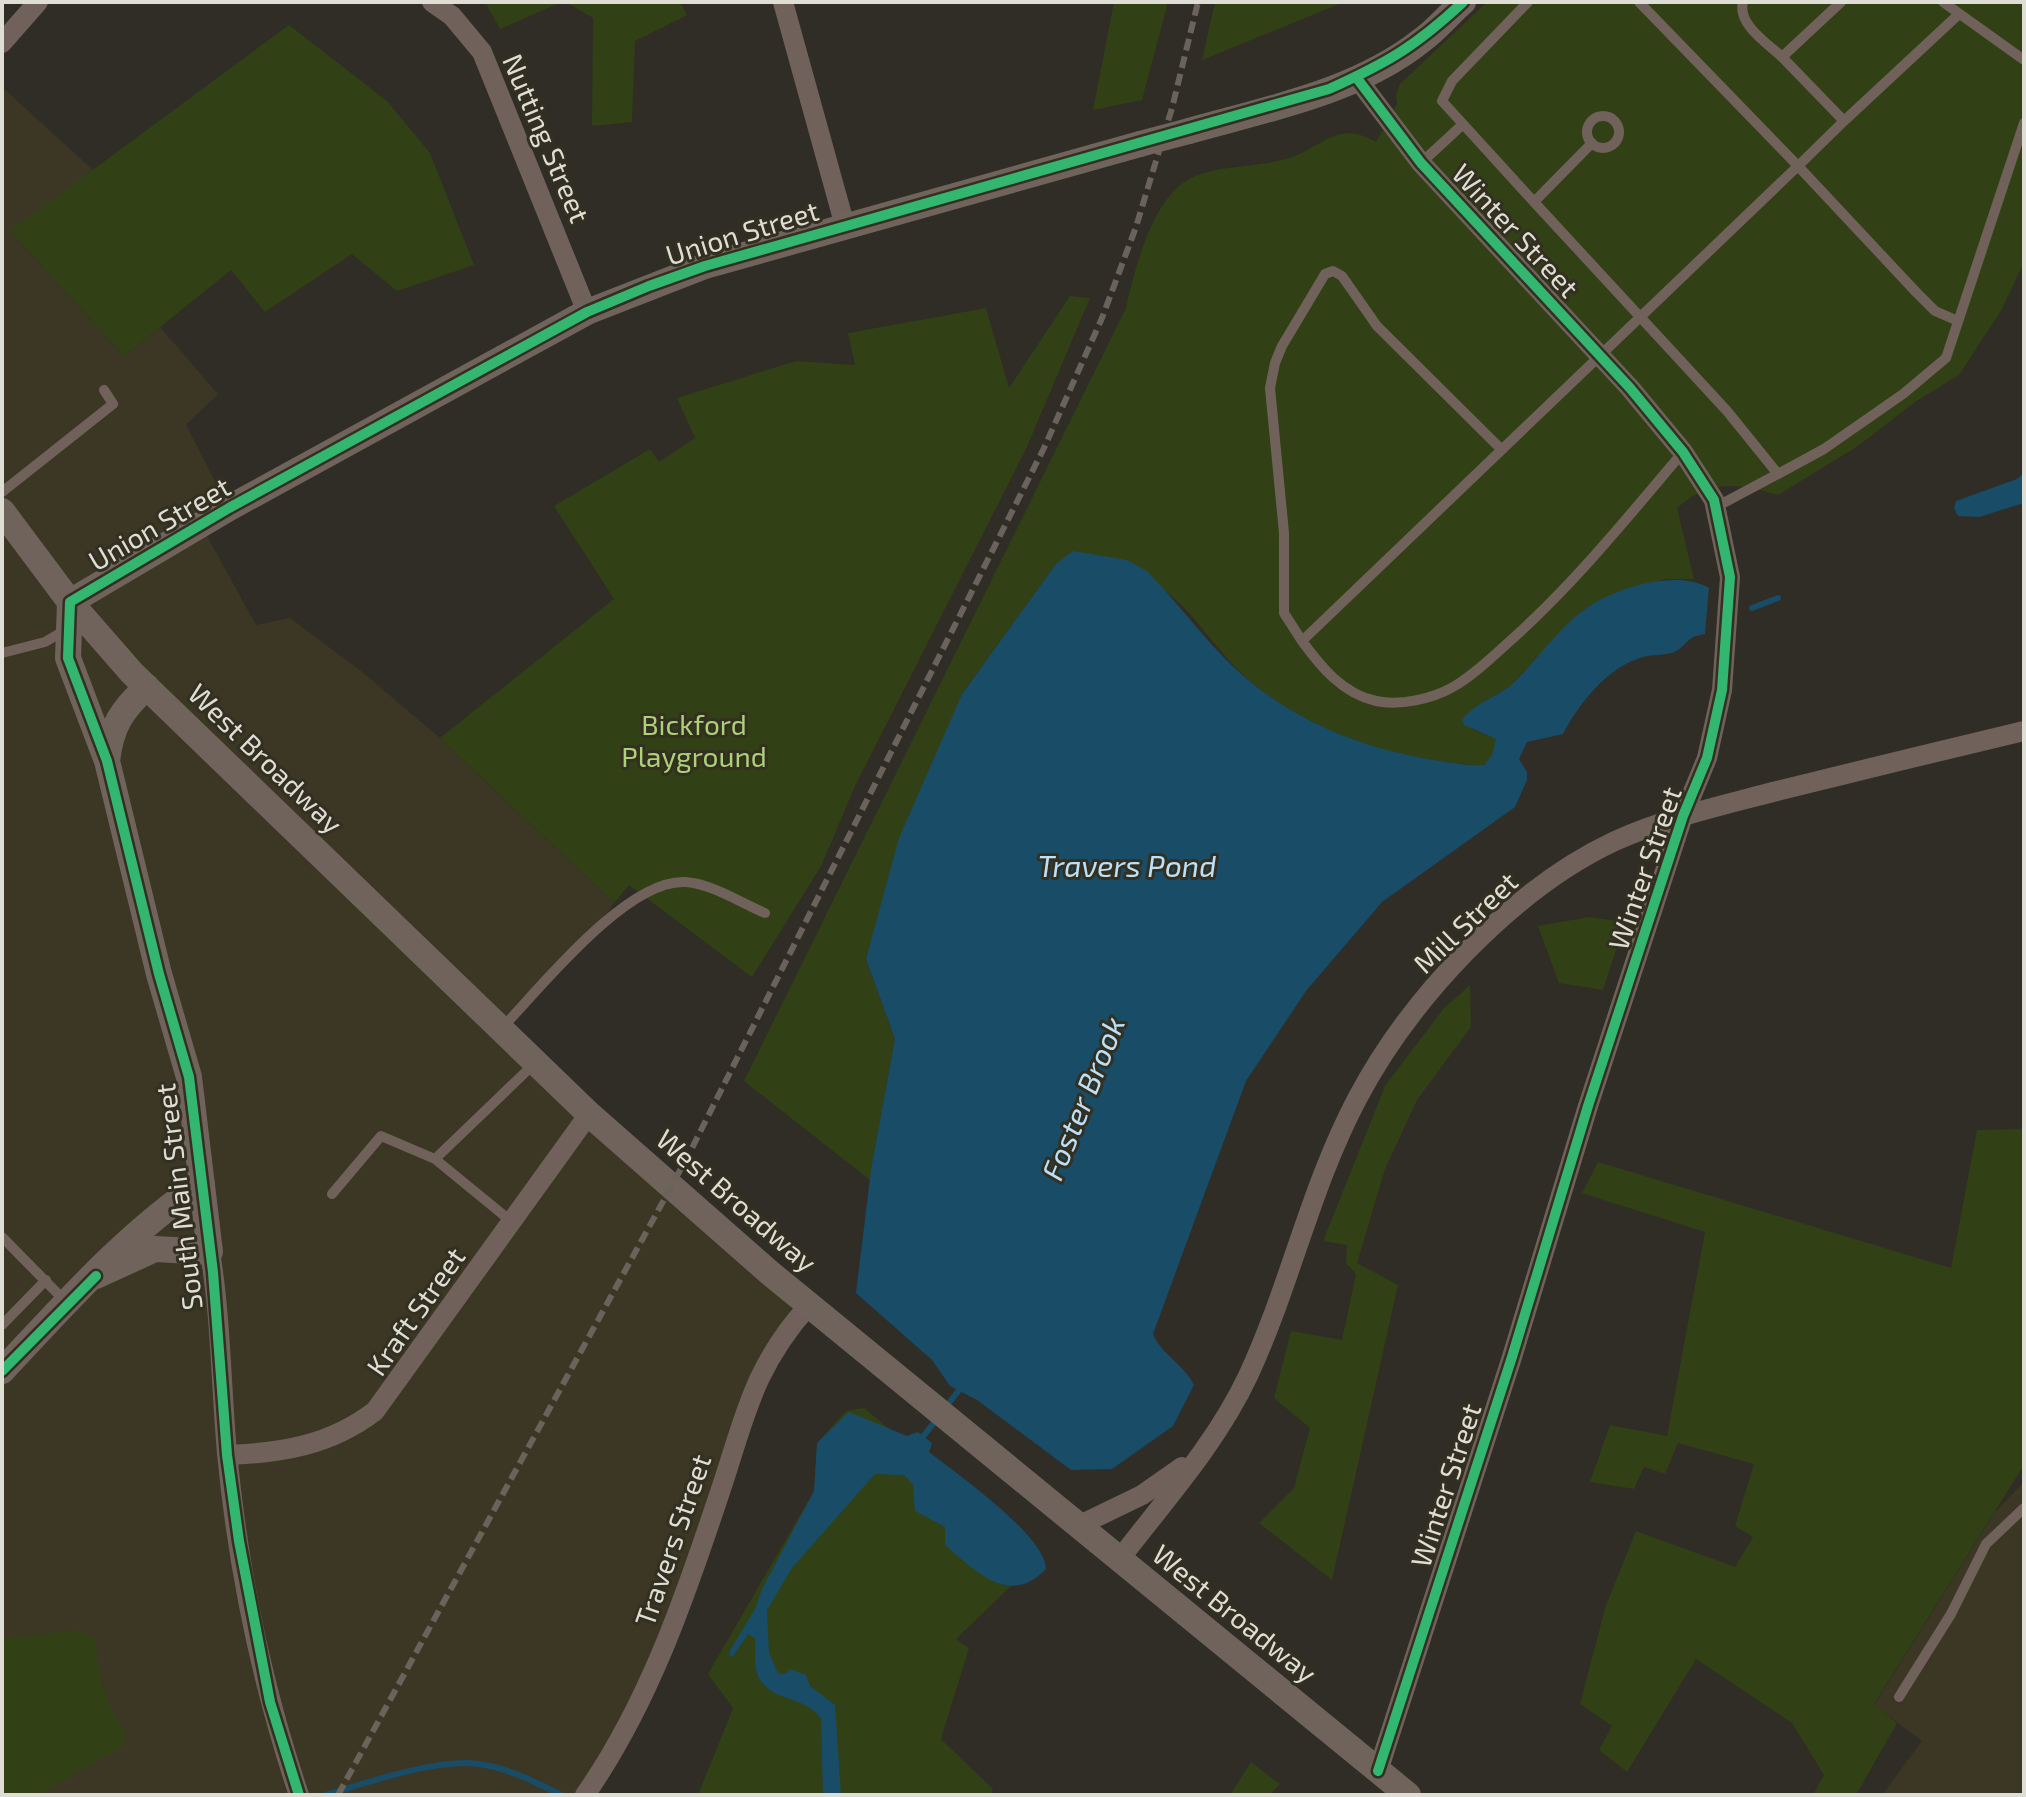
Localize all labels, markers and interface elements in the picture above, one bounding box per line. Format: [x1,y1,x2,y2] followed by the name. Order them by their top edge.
[496,49,598,227] street label: Nutting Street
[1446,156,1586,304] street label: Winter Street
[661,193,823,271] street label: Union Street
[82,469,236,577] street label: Union Street
[182,676,350,840] street label: West Broadway
[621,707,767,773] park label: Bickford Playground
[1600,782,1688,954] street label: Winter Street
[1038,847,1216,883] water label: Travers Pond
[1406,864,1524,980] street label: Mill Street
[1033,1011,1131,1185] water label: Foster Brook
[147,1082,209,1312] street label: South Main Street
[650,1121,824,1279] street label: West Broadway
[358,1240,472,1382] street label: Kraft Street
[1403,1399,1487,1571] street label: Winter Street
[627,1450,717,1630] street label: Travers Street
[1146,1537,1324,1690] street label: West Broadway

